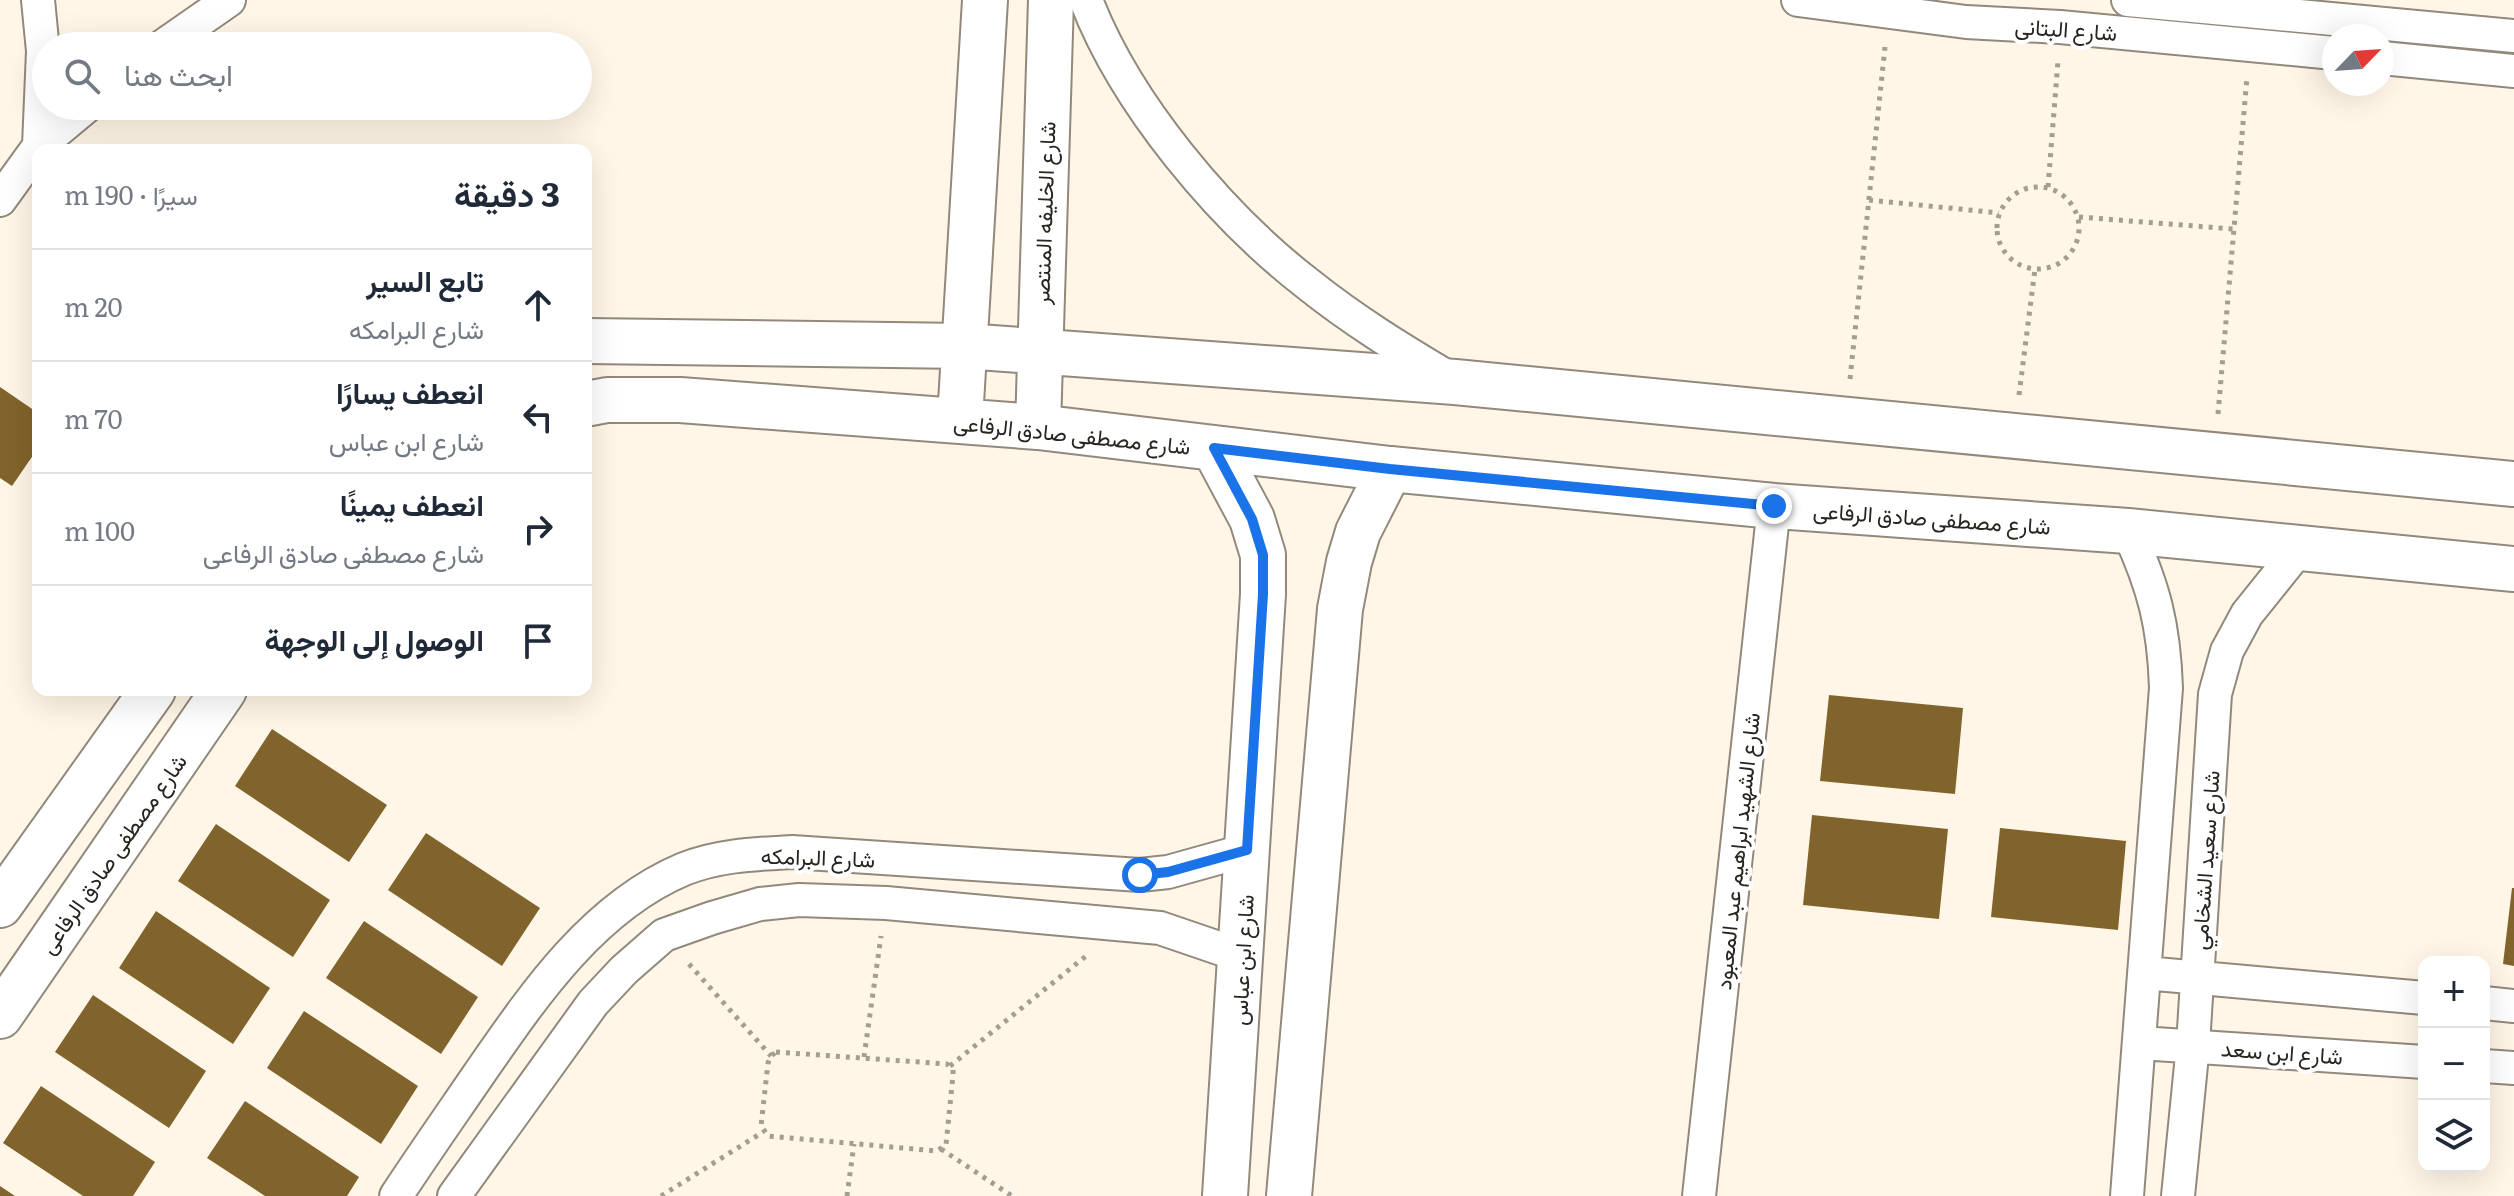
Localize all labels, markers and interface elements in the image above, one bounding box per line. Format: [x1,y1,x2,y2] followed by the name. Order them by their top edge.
[2014,8,2118,48] street label: شارع البتانى
[2322,24,2394,96] north arrow
[32,32,592,120] search box
[124,51,233,95] text: ابحث هنا
[60,54,104,98] icon: search
[1023,121,1063,306] street label: شارع الخليفه المنتصر
[454,167,560,217] text: 3 دقيقة
[64,174,198,213] text: سيرًا · 190 m
[366,257,484,301] text: تابع السير
[516,283,560,327] icon: ahead
[64,286,123,325] text: 20 m
[349,308,484,347] text: شارع البرامكه
[336,369,484,413] text: انعطف يسارًا
[516,395,560,439] icon: left
[64,398,123,437] text: 70 m
[952,404,1192,462] street label: شارع مصطفى صادق الرفاعى
[329,420,484,459] text: شارع ابن عباس
[340,481,484,525] text: انعطف يمينًا
[1756,488,1792,524] route end
[1812,492,2052,542] street label: شارع مصطفى صادق الرفاعى
[516,507,560,551] icon: right
[64,510,135,549] text: 100 m
[203,532,484,571] text: شارع مصطفى صادق الرفاعى
[265,616,484,660] text: الوصول إلى الوجهة
[516,619,560,663] icon: arrive
[1705,711,1767,991] street label: شارع الشهيد ابراهيم عبد المعبود
[30,746,194,960] street label: شارع مصطفى صادق الرفاعى
[2181,769,2231,951] street label: شارع سعيد الشخامي
[760,838,876,874] street label: شارع البرامكه
[1122,857,1158,893] route start
[1221,894,1261,1026] street label: شارع ابن عباس
[2418,956,2490,1172] map controls
[2418,956,2490,1028] button: +
[2418,1028,2490,1100] button: −
[2220,1030,2344,1072] street label: شارع ابن سعد
[2418,1100,2490,1172] button: layers

